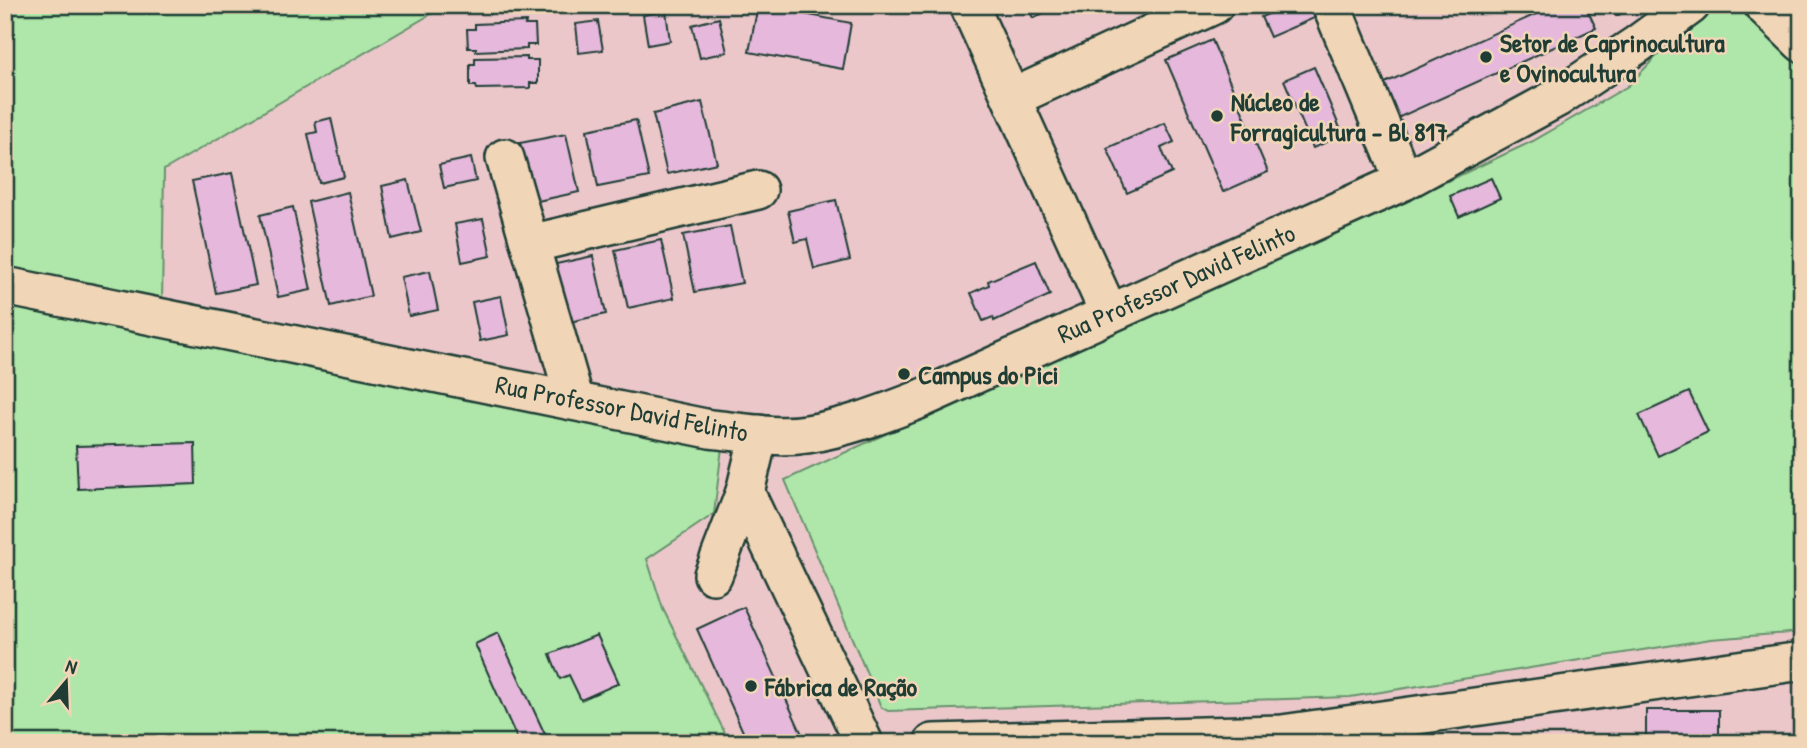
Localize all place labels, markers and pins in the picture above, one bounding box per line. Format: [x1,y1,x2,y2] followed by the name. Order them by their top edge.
[1500,25,1726,90] place label: Setor de Caprinocultura e Ovinocultura
[1478,49,1494,65] marker: Setor de Caprinocultura e Ovinocultura
[1230,84,1448,150] place label: Núcleo de Forragicultura - Bl 817
[1209,108,1225,124] marker: Núcleo de Forragicultura - Bl 817
[918,357,1058,393] place label: Campus do Pici
[896,366,912,382] marker: Campus do Pici
[764,669,917,704] place label: Fábrica de Ração
[743,678,759,694] marker: Fábrica de Ração

